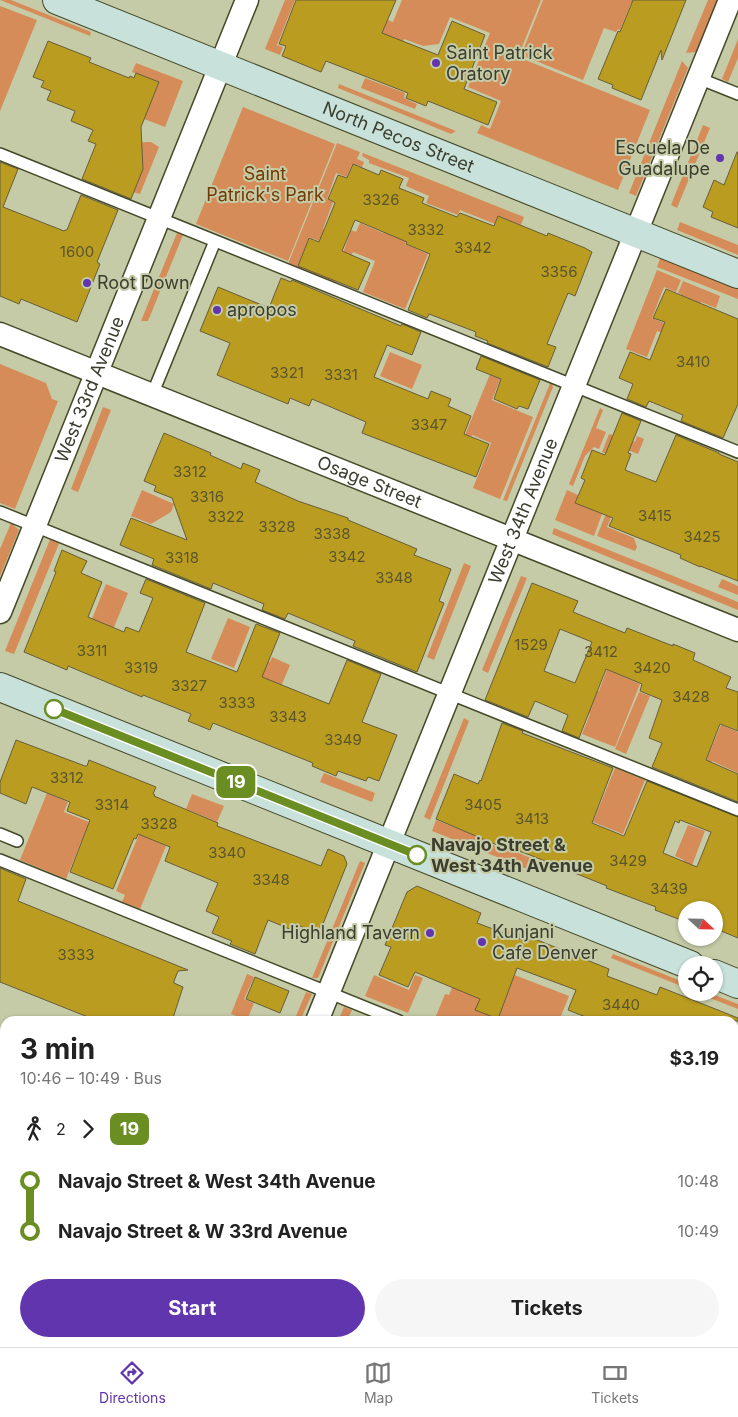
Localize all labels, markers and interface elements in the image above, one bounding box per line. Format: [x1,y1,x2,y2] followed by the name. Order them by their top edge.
[446,42,553,84] place label: Saint Patrick Oratory
[430,57,442,69] marker: Saint Patrick Oratory
[320,97,477,177] street label: North Pecos Street
[615,137,710,179] place label: Escuela De Guadalupe
[714,152,726,164] marker: Escuela De Guadalupe
[206,163,324,205] park label: Saint Patrick's Park
[363,190,399,209] house number: 3326
[408,220,444,239] house number: 3332
[454,238,492,257] house number: 3342
[60,242,94,261] house number: 1600
[541,262,577,281] house number: 3356
[97,272,190,293] place label: Root Down
[81,277,93,289] marker: Root Down
[227,299,297,320] place label: apropos
[211,304,223,316] marker: apropos
[50,313,128,465] street label: West 33rd Avenue
[676,352,710,371] house number: 3410
[270,363,304,382] house number: 3321
[324,365,358,384] house number: 3331
[411,415,447,434] house number: 3347
[484,435,562,587] street label: West 34th Avenue
[314,451,425,512] street label: Osage Street
[173,462,207,481] house number: 3312
[190,487,224,506] house number: 3316
[638,506,672,525] house number: 3415
[208,507,244,526] house number: 3322
[259,517,295,536] house number: 3328
[313,524,351,543] house number: 3338
[683,527,721,546] house number: 3425
[328,547,366,566] house number: 3342
[165,548,199,567] house number: 3318
[375,568,413,587] house number: 3348
[514,635,548,654] house number: 1529
[77,641,107,660] house number: 3311
[584,642,618,661] house number: 3412
[124,658,158,677] house number: 3319
[633,658,671,677] house number: 3420
[171,676,207,695] house number: 3327
[672,687,710,706] house number: 3428
[218,693,256,712] house number: 3333
[44,699,64,719] unlabelled marker
[269,707,307,726] house number: 3343
[324,730,362,749] house number: 3349
[214,766,258,798] line badge: 19
[50,768,84,787] house number: 3312
[226,771,246,792] text: 19
[95,795,129,814] house number: 3314
[464,795,502,814] house number: 3405
[515,809,549,828] house number: 3413
[141,814,177,833] house number: 3328
[431,834,593,876] place label: Navajo Street & West 34th Avenue
[208,843,246,862] house number: 3340
[407,845,427,865] marker: Navajo Street & West 34th Avenue
[609,851,647,870] house number: 3429
[252,870,290,889] house number: 3348
[650,879,688,898] house number: 3439
[678,901,722,946] north arrow
[678,901,723,1001] map controls
[492,921,598,963] place label: Kunjani Cafe Denver
[281,922,420,943] place label: Highland Tavern
[424,927,436,939] marker: Highland Tavern
[476,936,488,948] marker: Kunjani Cafe Denver
[57,945,95,964] house number: 3333
[678,956,723,1001] button: locate
[602,995,640,1014] house number: 3440
[20,1032,95,1066] text: 3 min
[670,1047,719,1070] text: $3.19
[20,1068,162,1088] text: 10:46 – 10:49 · Bus
[20,1115,48,1143] icon: walk
[74,1115,102,1143] icon: forward
[120,1118,139,1139] text: 19
[56,1119,66,1139] text: 2
[58,1170,376,1193] text: Navajo Street & West 34th Avenue
[678,1171,719,1191] text: 10:48
[58,1220,348,1243] text: Navajo Street & W 33rd Avenue
[678,1221,719,1241] text: 10:49
[20,1279,365,1337] button: Start
[375,1279,719,1337] button: Tickets
[99,1359,166,1406] tab: Directions
[364,1359,393,1406] tab: Map
[591,1359,639,1406] tab: Tickets

